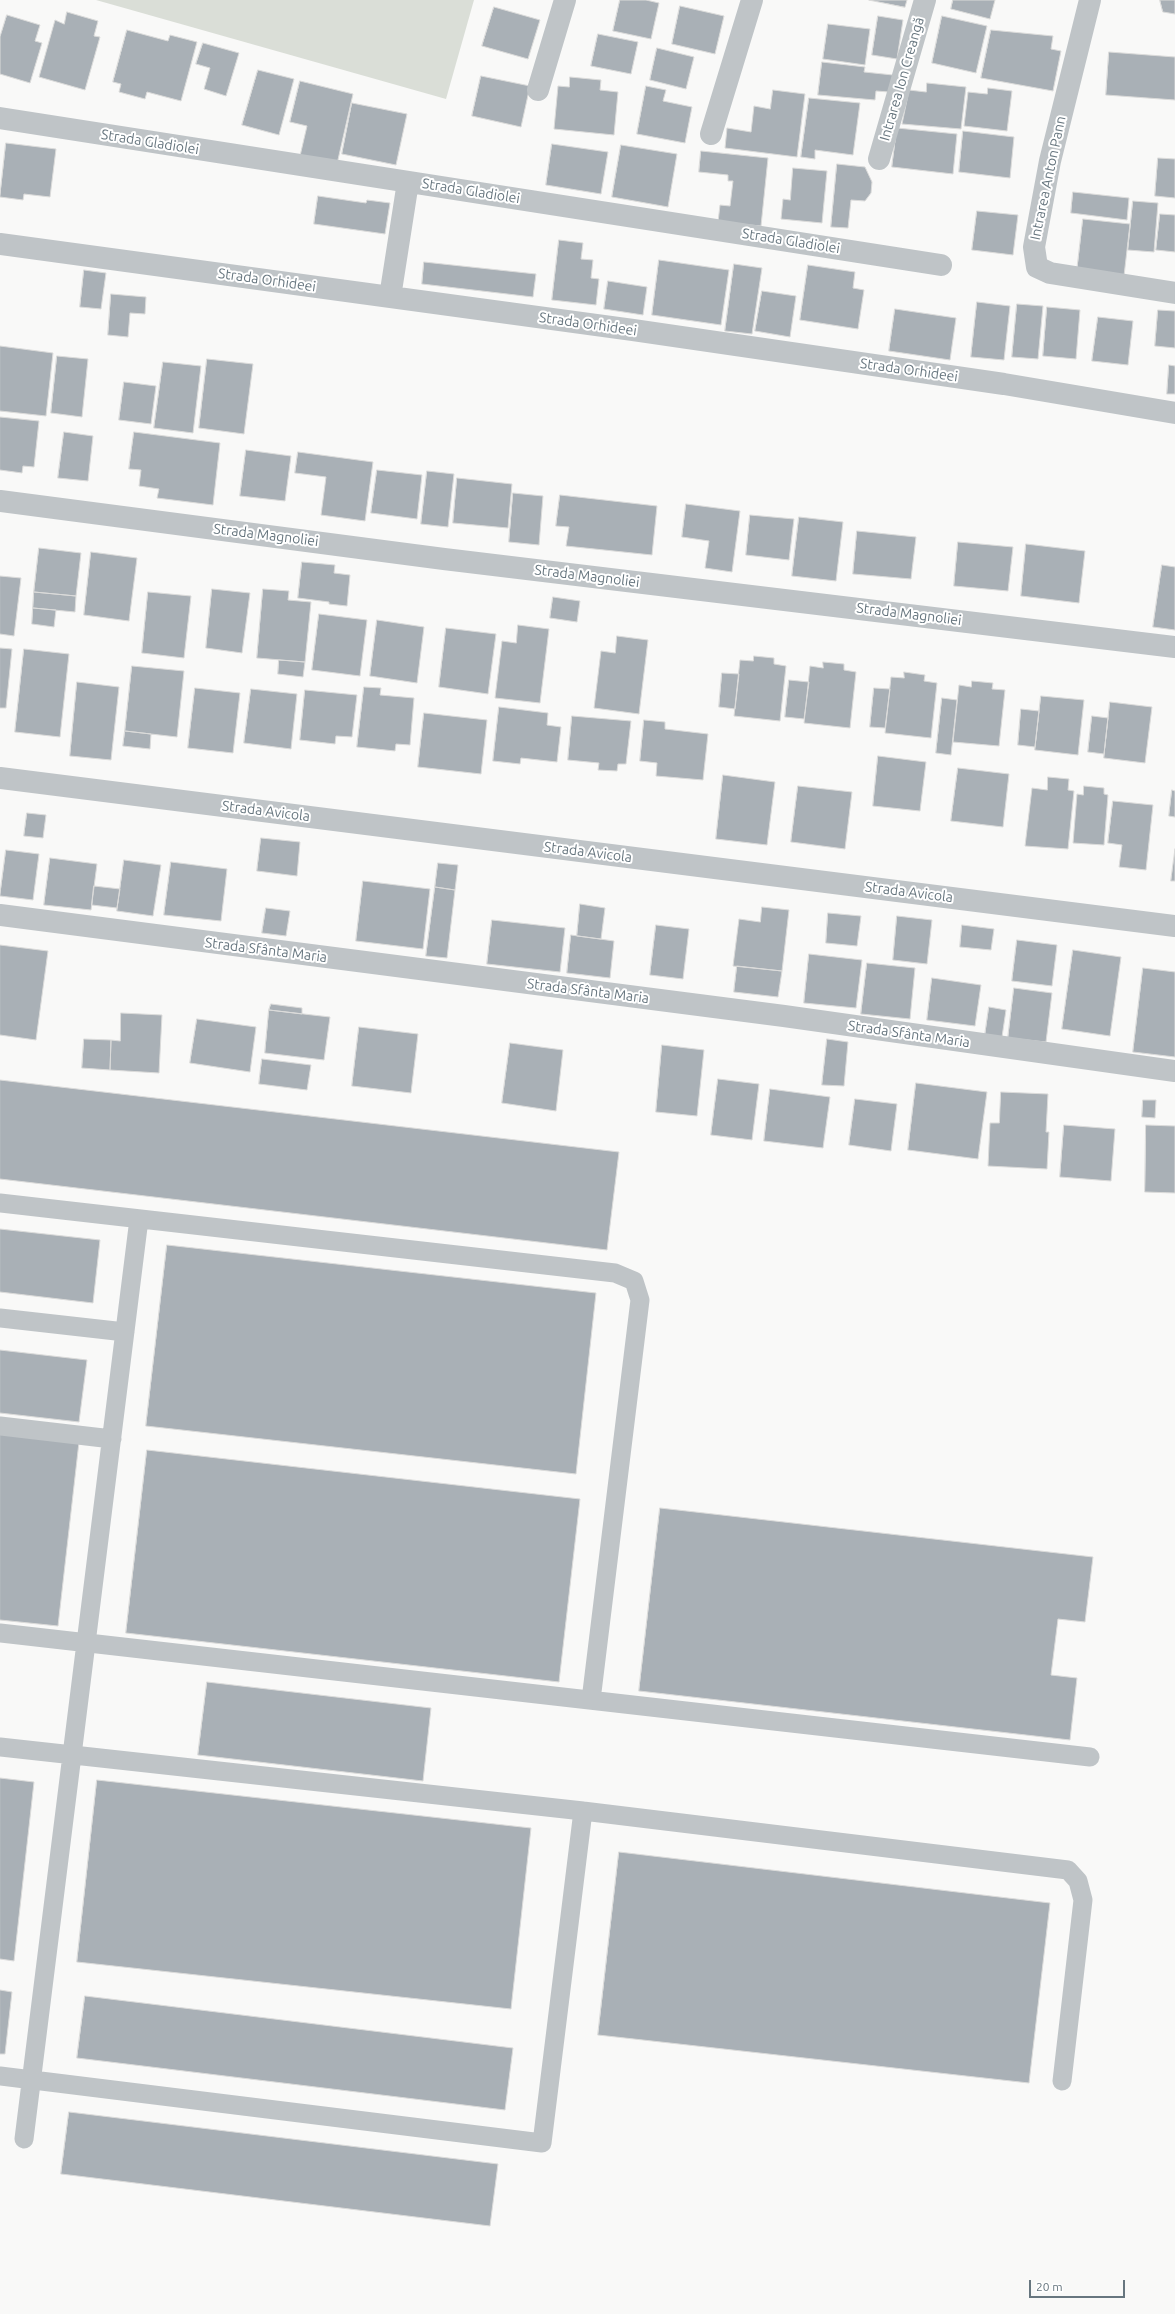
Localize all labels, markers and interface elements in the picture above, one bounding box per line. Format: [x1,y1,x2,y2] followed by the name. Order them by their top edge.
[876,15,928,143] street label: Intrarea Ion Creangă
[1027,114,1069,242] street label: Intrarea Anton Pann
[100,126,200,158] street label: Strada Gladiolei
[421,175,521,207] street label: Strada Gladiolei
[741,225,841,257] street label: Strada Gladiolei
[217,265,317,295] street label: Strada Orhideei
[538,309,638,339] street label: Strada Orhideei
[859,355,959,385] street label: Strada Orhideei
[213,520,319,550] street label: Strada Magnoliei
[534,561,640,591] street label: Strada Magnoliei
[856,599,962,629] street label: Strada Magnoliei
[221,797,311,825] street label: Strada Avicola
[543,838,633,866] street label: Strada Avicola
[864,878,954,906] street label: Strada Avicola
[204,934,328,966] street label: Strada Sfânta Maria
[526,975,650,1007] street label: Strada Sfânta Maria
[847,1017,971,1051] street label: Strada Sfânta Maria
[1031,2272,1127,2298] scale bar
[1036,2280,1063,2293] text: 20 m

